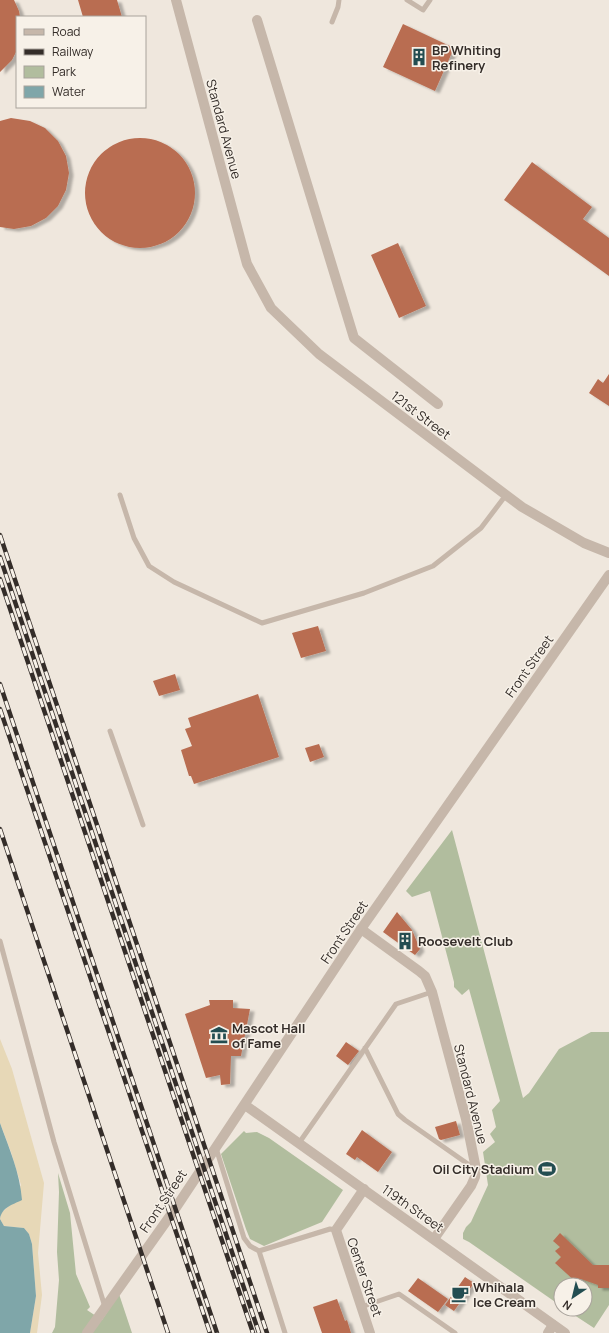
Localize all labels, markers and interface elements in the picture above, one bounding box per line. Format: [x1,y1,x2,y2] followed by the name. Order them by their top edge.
[16,16,146,108] legend
[52,23,80,40] text: Road
[432,41,501,74] place label: BP Whiting Refinery
[52,43,94,60] text: Railway
[409,47,429,67] building icon: BP Whiting Refinery
[52,63,77,80] text: Park
[202,77,246,181] street label: Standard Avenue
[52,83,86,100] text: Water
[387,387,455,443] street label: 121st Street
[501,631,557,701] street label: Front Street
[316,897,372,967] street label: Front Street
[395,931,415,951] building icon: Roosevelt Club
[418,932,513,950] place label: Roosevelt Club
[232,1019,305,1052] place label: Mascot Hall of Fame
[209,1025,229,1045] museum icon: Mascot Hall of Fame
[450,1042,492,1146] street label: Standard Avenue
[537,1159,557,1179] sports icon: Oil City Stadium
[433,1160,534,1178] place label: Oil City Stadium
[135,1166,191,1236] street label: Front Street
[378,1180,448,1236] street label: 119th Street
[343,1235,387,1319] street label: Center Street
[553,1277,593,1317] north arrow
[473,1278,536,1311] place label: Whihala Ice Cream
[450,1284,470,1304] cafe icon: Whihala Ice Cream
[559,1297,575,1314] text: N

